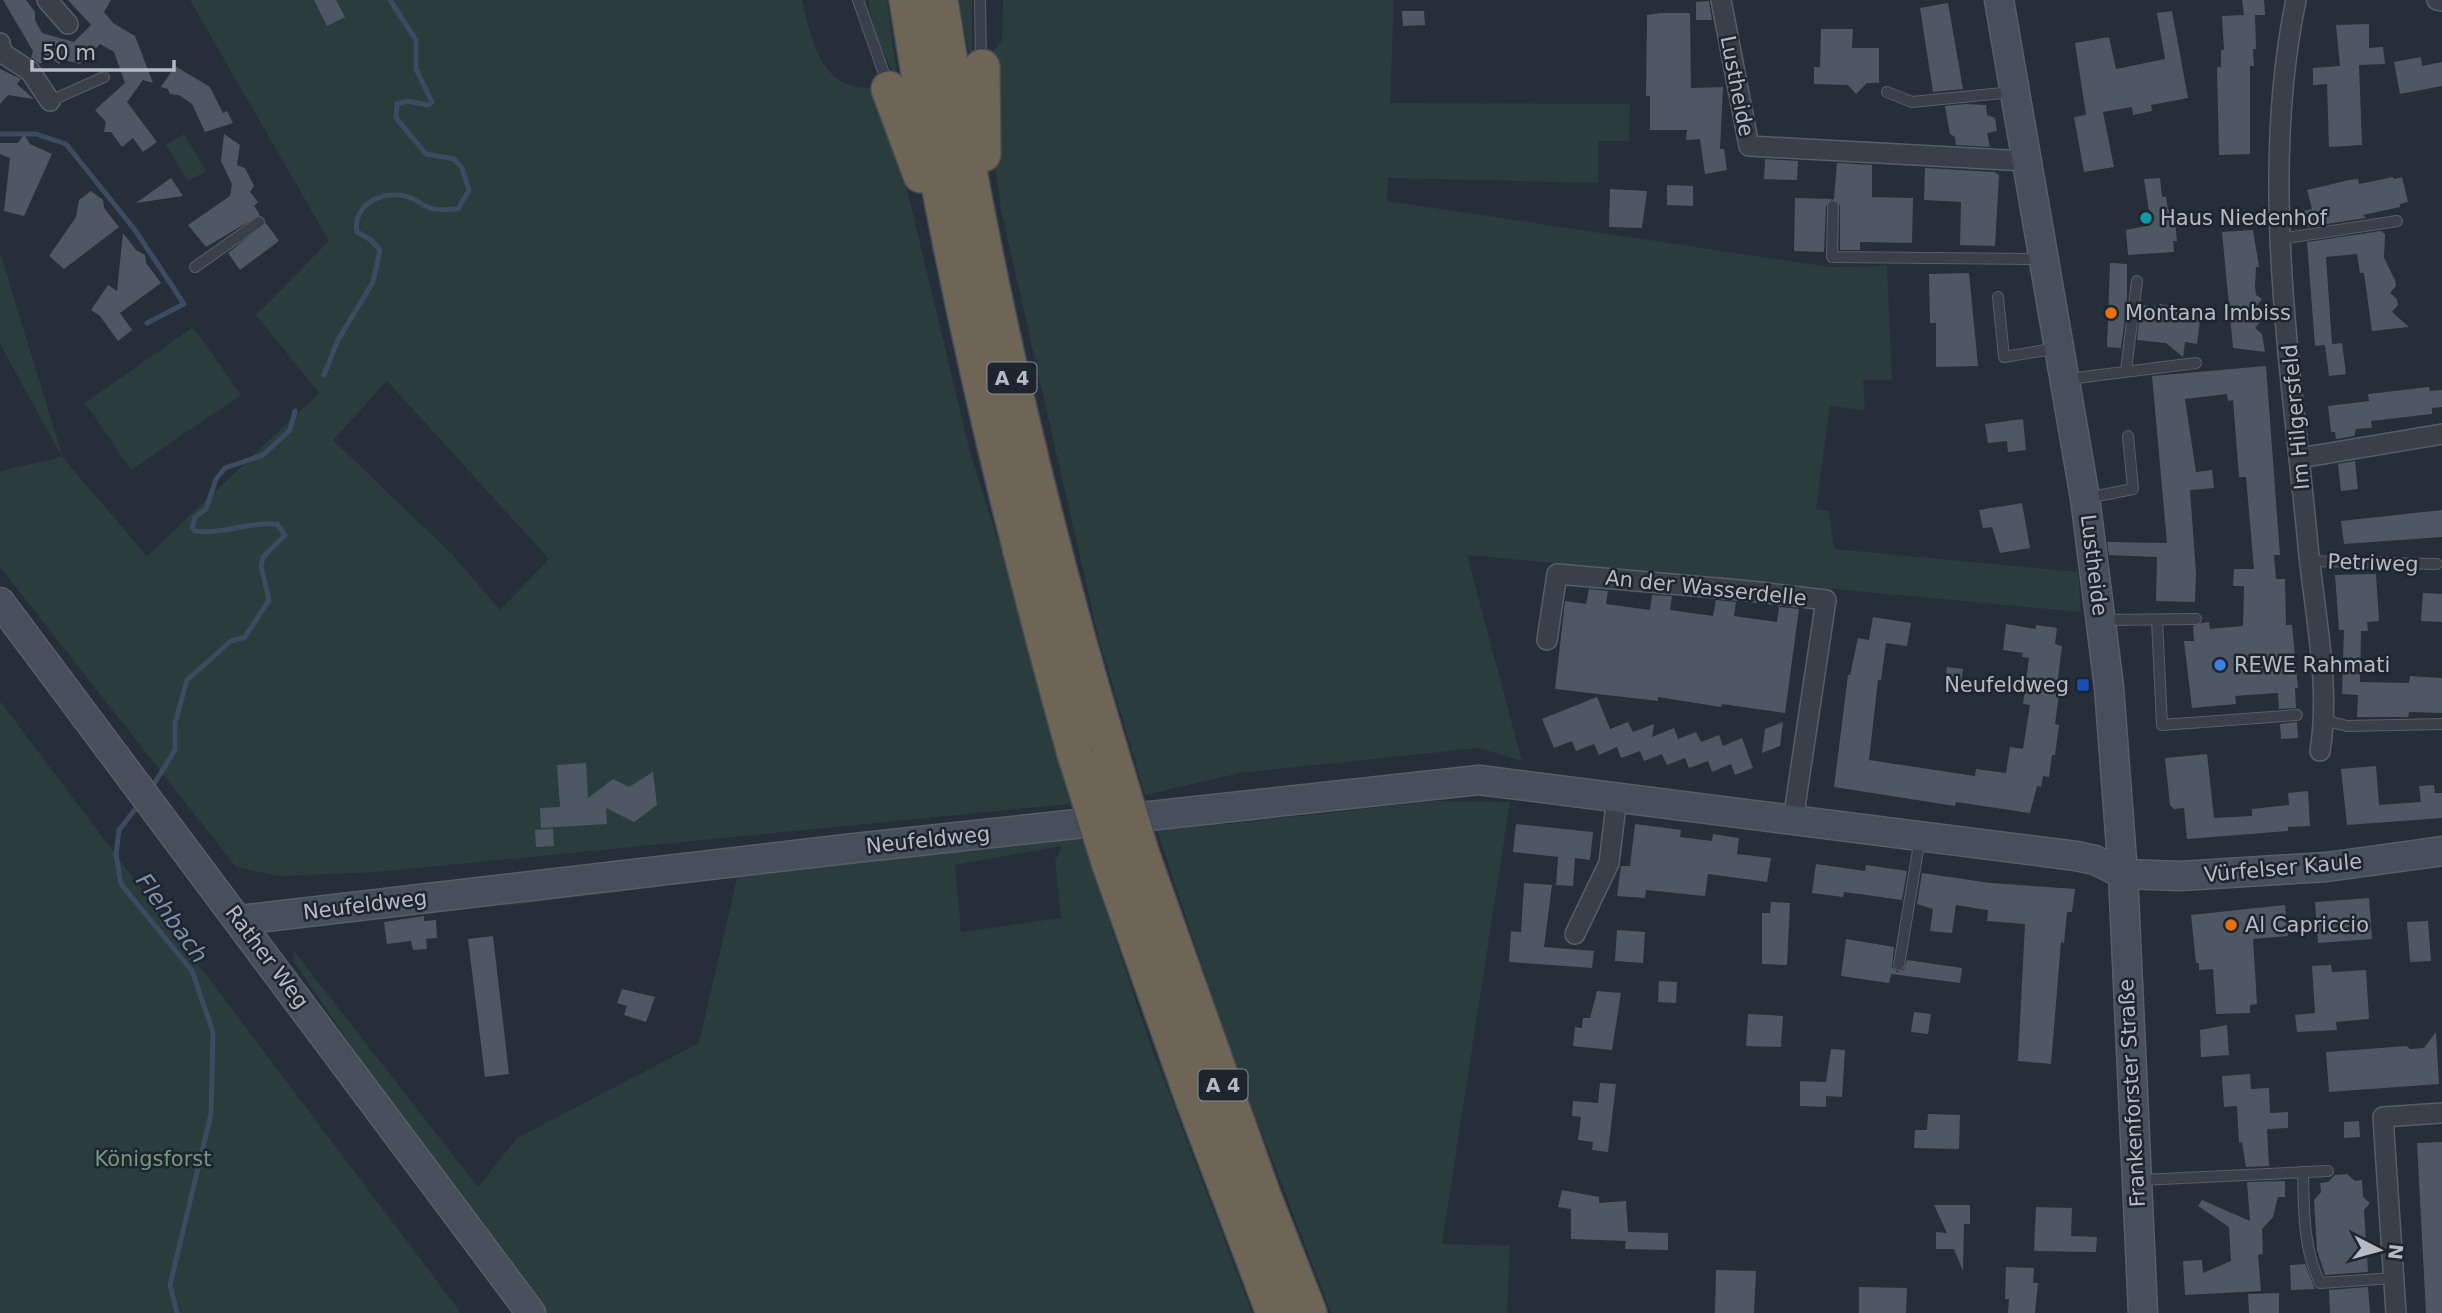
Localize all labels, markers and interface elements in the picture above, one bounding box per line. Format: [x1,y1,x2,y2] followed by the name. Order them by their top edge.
[32,28,173,72] scale bar
[1715,34,1759,138] street label: Lustheide
[42,41,96,65] text: 50 m
[2160,206,2328,230] place label: Haus Niedenhof
[2138,210,2154,226] marker: Haus Niedenhof
[2125,301,2291,325] place label: Montana Imbiss
[2103,305,2119,321] marker: Montana Imbiss
[2278,343,2314,491] street label: Im Hilgersfeld
[988,362,1036,394] road number: A 4
[2076,513,2112,617] street label: Lustheide
[2327,549,2419,577] street label: Petriweg
[1604,566,1808,610] street label: An der Wasserdelle
[2234,653,2390,677] place label: REWE Rahmati
[2212,657,2228,673] marker: REWE Rahmati
[1944,673,2069,697] place label: Neufeldweg
[2075,677,2091,693] marker: Neufeldweg
[865,822,991,858] street label: Neufeldweg
[2203,849,2363,887] street label: Vürfelser Kaule
[131,868,213,968] water label: Flehbach
[302,885,428,925] street label: Neufeldweg
[221,901,313,1013] street label: Rather Weg
[2245,913,2369,937] place label: Al Capriccio
[2223,917,2239,933] marker: Al Capriccio
[2114,978,2150,1208] street label: Frankenforster Straße
[1198,1070,1248,1100] road number: A 4
[94,1147,212,1171] park label: Königsforst
[2344,1215,2414,1285] north arrow
[2384,1243,2408,1261] text: N

